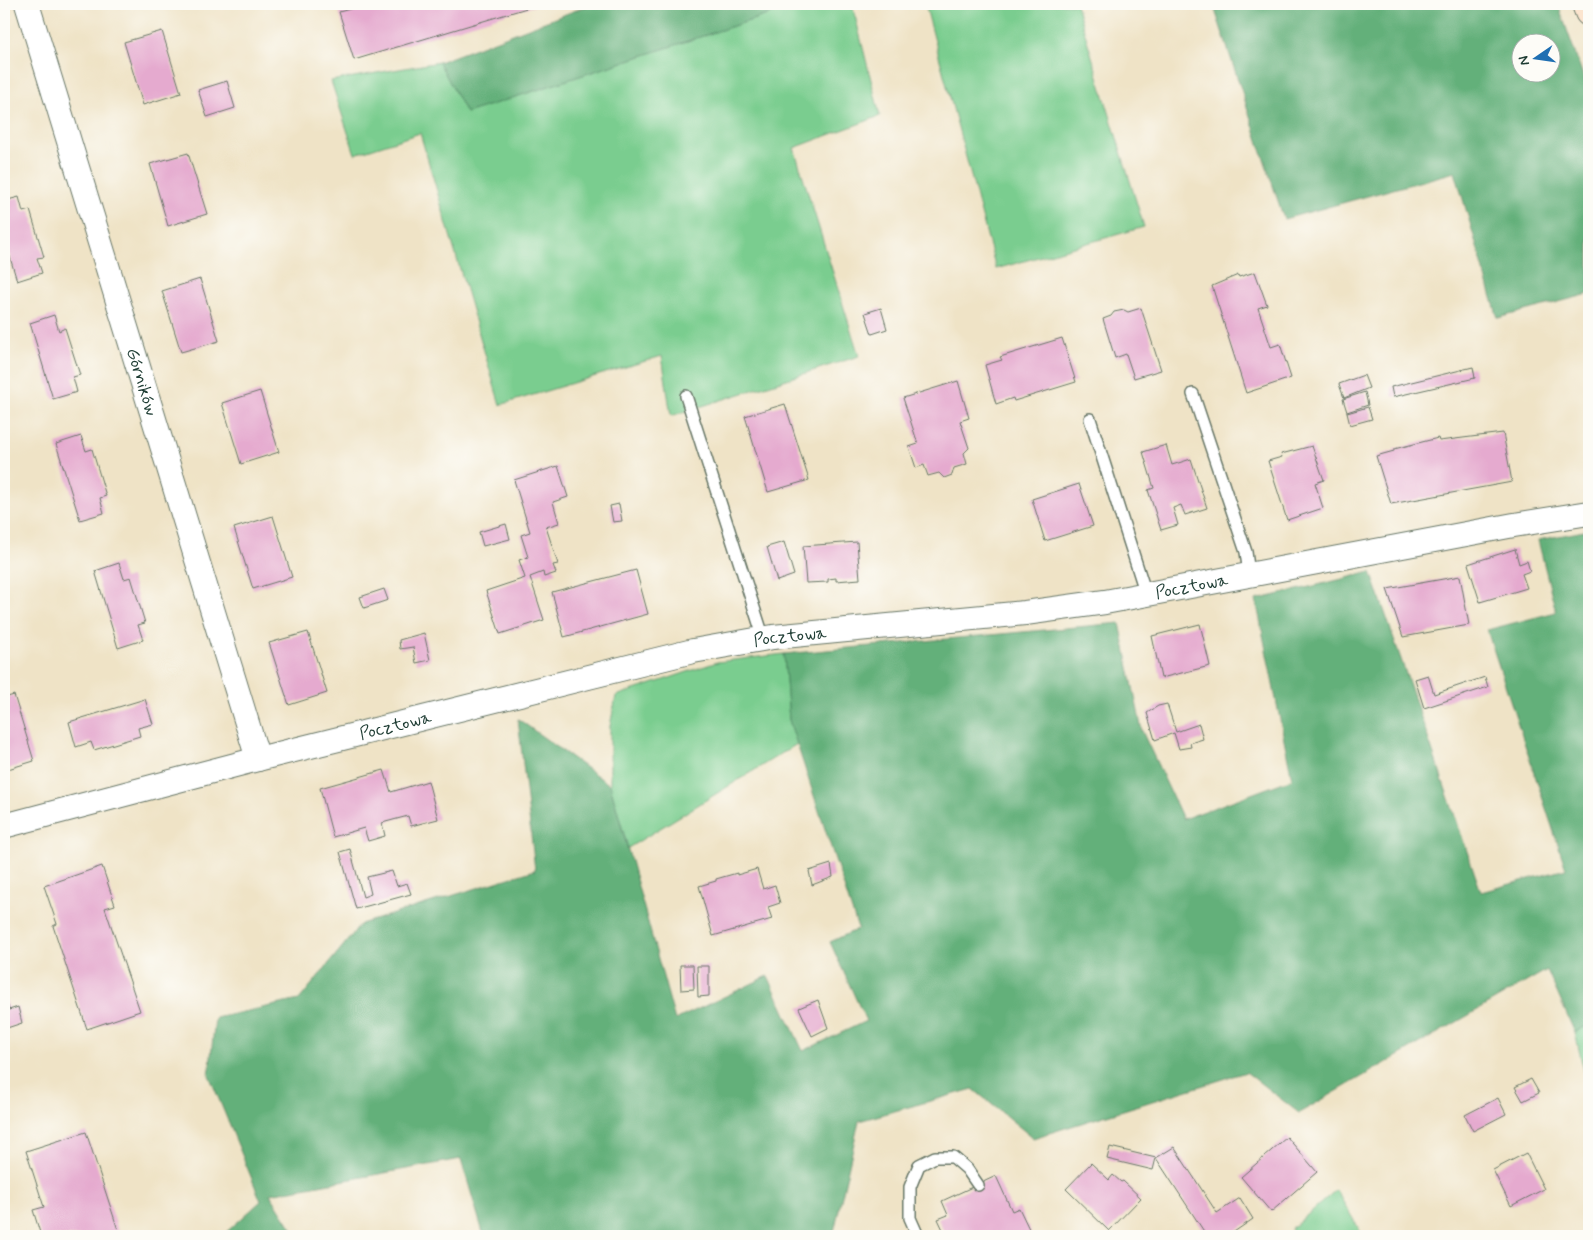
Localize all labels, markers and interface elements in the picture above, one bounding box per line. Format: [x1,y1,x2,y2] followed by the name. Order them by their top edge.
[1510,32,1560,82] north arrow
[1514,54,1534,67] text: N
[120,345,163,419] street label: Górników
[1153,568,1230,605] street label: Pocztowa
[752,621,828,653] street label: Pocztowa
[357,705,434,746] street label: Pocztowa

